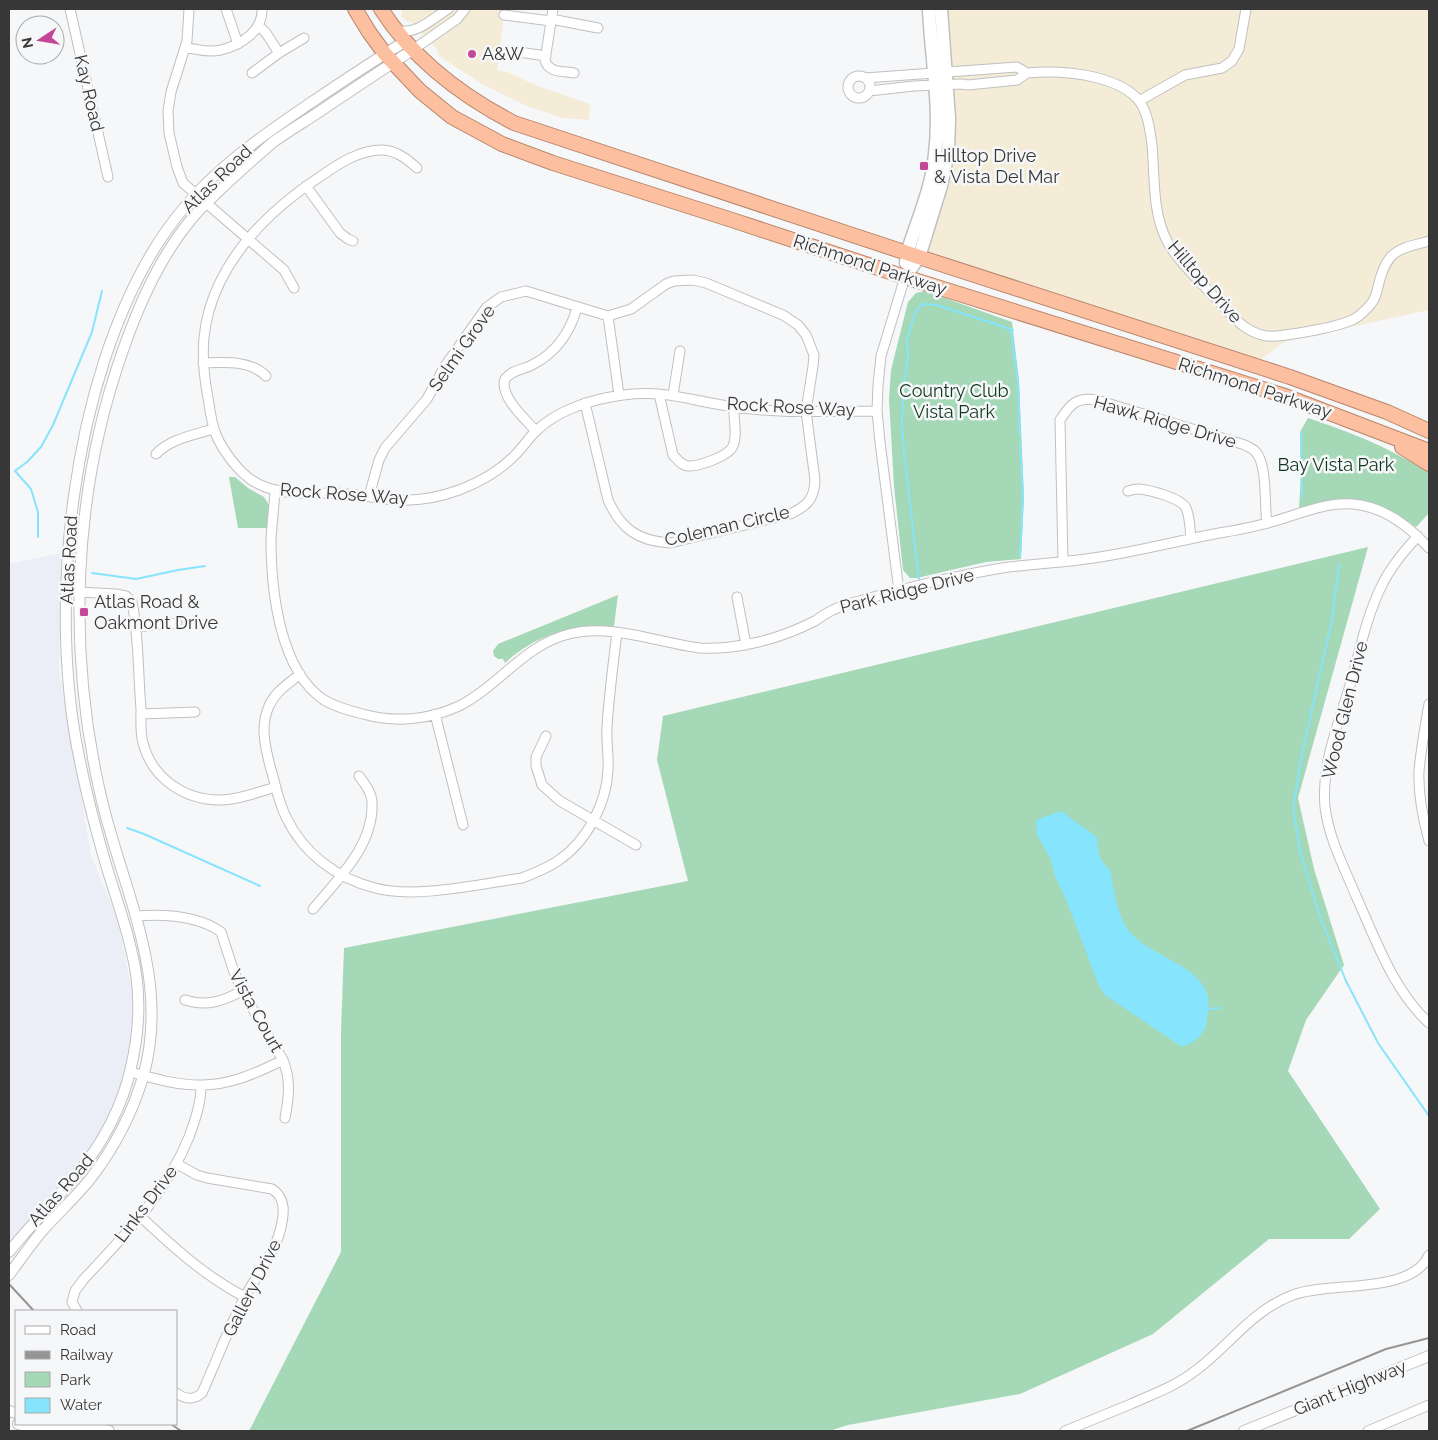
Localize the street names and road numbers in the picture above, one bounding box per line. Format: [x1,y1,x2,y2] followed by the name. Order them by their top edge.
[70,52,109,133] street label: Kay Road
[177,140,256,217] street label: Atlas Road
[791,230,950,299] street label: Richmond Parkway
[1164,236,1247,327] street label: Hilltop Drive
[424,300,499,395] street label: Selmi Grove
[1176,353,1335,422] street label: Richmond Parkway
[1091,391,1239,452] street label: Hawk Ridge Drive
[726,393,856,420] street label: Rock Rose Way
[279,479,409,508] street label: Rock Rose Way
[662,501,792,550] street label: Coleman Circle
[56,515,81,605] street label: Atlas Road
[838,564,976,617] street label: Park Ridge Drive
[1317,638,1372,781] street label: Wood Glen Drive
[225,966,288,1056] street label: Vista Court
[24,1149,98,1230] street label: Atlas Road
[110,1161,182,1246] street label: Links Drive
[218,1235,285,1340] street label: Gallery Drive
[1290,1355,1410,1420] street label: Giant Highway

